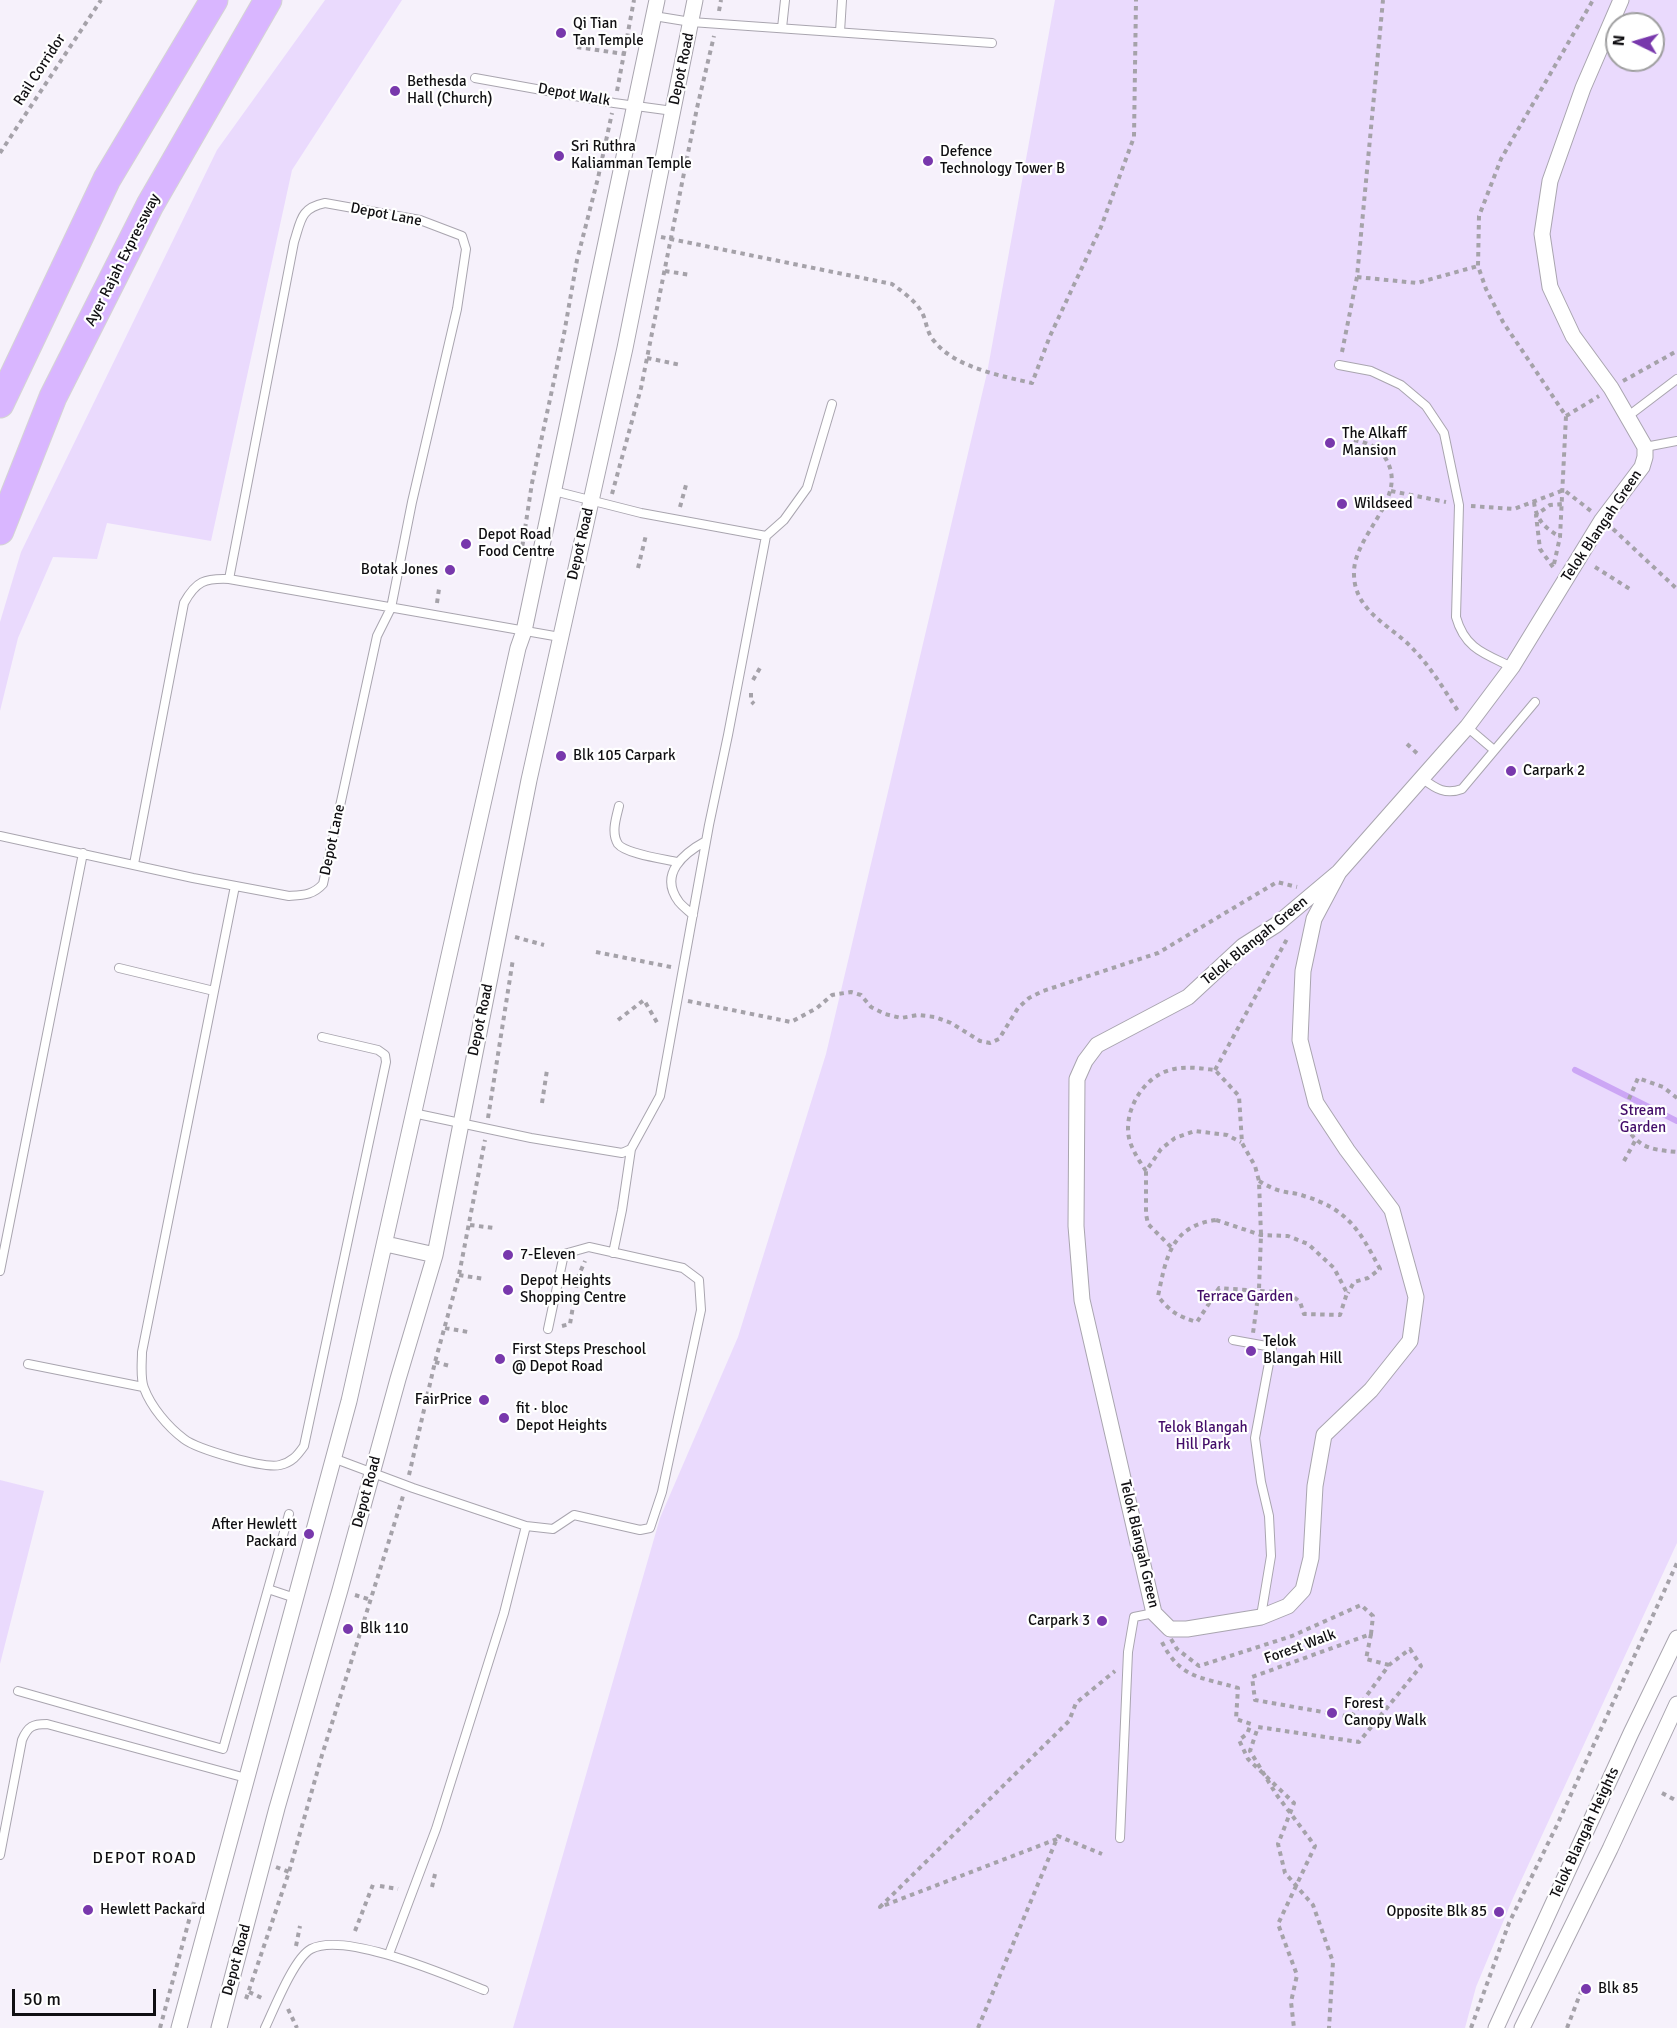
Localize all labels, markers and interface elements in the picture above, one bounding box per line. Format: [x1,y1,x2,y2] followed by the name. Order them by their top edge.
[1605,12,1665,72] north arrow
[573,15,644,50] place label: Qi Tian Tan Temple
[554,26,568,40] marker: Qi Tian Tan Temple
[10,31,70,109] street label: Rail Corridor
[666,31,698,107] street label: Depot Road
[1609,34,1630,47] text: N
[407,73,493,108] place label: Bethesda Hall (Church)
[536,80,612,110] street label: Depot Walk
[388,84,402,98] marker: Bethesda Hall (Church)
[571,138,692,173] place label: Sri Ruthra Kaliamman Temple
[940,143,1065,178] place label: Defence Technology Tower B
[552,149,566,163] marker: Sri Ruthra Kaliamman Temple
[921,154,935,168] marker: Defence Technology Tower B
[82,191,164,329] street label: Ayer Rajah Expressway
[349,199,423,231] street label: Depot Lane
[1342,425,1407,460] place label: The Alkaff Mansion
[1323,436,1337,450] marker: The Alkaff Mansion
[1558,467,1646,585] street label: Telok Blangah Green
[1354,495,1413,513] place label: Wildseed
[1335,497,1349,511] marker: Wildseed
[564,506,598,582] street label: Depot Road
[478,526,555,561] place label: Depot Road Food Centre
[459,537,473,551] marker: Depot Road Food Centre
[361,561,438,579] place label: Botak Jones
[443,563,457,577] marker: Botak Jones
[573,747,676,765] place label: Blk 105 Carpark
[554,749,568,763] marker: Blk 105 Carpark
[1523,762,1585,780] place label: Carpark 2
[1504,764,1518,778] marker: Carpark 2
[317,803,349,877] street label: Depot Lane
[1198,893,1312,989] street label: Telok Blangah Green
[465,982,497,1058] street label: Depot Road
[1620,1102,1666,1137] park label: Stream Garden
[520,1246,576,1264] place label: 7-Eleven
[501,1248,515,1262] marker: 7-Eleven
[520,1272,626,1307] place label: Depot Heights Shopping Centre
[501,1283,515,1297] marker: Depot Heights Shopping Centre
[1197,1288,1293,1306] park label: Terrace Garden
[1263,1333,1342,1368] place label: Telok Blangah Hill
[512,1341,646,1376] place label: First Steps Preschool @ Depot Road
[1244,1344,1258,1358] marker: Telok Blangah Hill
[493,1352,507,1366] marker: First Steps Preschool @ Depot Road
[415,1391,472,1409] place label: FairPrice
[477,1393,491,1407] marker: FairPrice
[516,1400,607,1435] place label: fit · bloc Depot Heights
[497,1411,511,1425] marker: fit · bloc Depot Heights
[1158,1419,1248,1454] park label: Telok Blangah Hill Park
[349,1454,385,1530] street label: Depot Road
[1116,1478,1162,1610] street label: Telok Blangah Green
[212,1516,297,1551] place label: After Hewlett Packard
[302,1527,316,1541] marker: After Hewlett Packard
[1028,1612,1090,1630] place label: Carpark 3
[1095,1614,1109,1628] marker: Carpark 3
[360,1620,409,1638] place label: Blk 110
[341,1622,355,1636] marker: Blk 110
[1262,1626,1338,1668] street label: Forest Walk
[1344,1695,1427,1730] place label: Forest Canopy Walk
[1325,1706,1339,1720] marker: Forest Canopy Walk
[1547,1765,1623,1901] street label: Telok Blangah Heights
[93,1849,197,1869] district label: DEPOT ROAD
[100,1901,205,1919] place label: Hewlett Packard
[81,1903,95,1917] marker: Hewlett Packard
[1386,1903,1487,1921] place label: Opposite Blk 85
[1492,1905,1506,1919] marker: Opposite Blk 85
[219,1922,255,1998] street label: Depot Road
[15,1977,159,2015] scale bar
[1598,1980,1638,1998] place label: Blk 85
[1579,1982,1593,1996] marker: Blk 85
[23,1988,61,2010] text: 50 m

